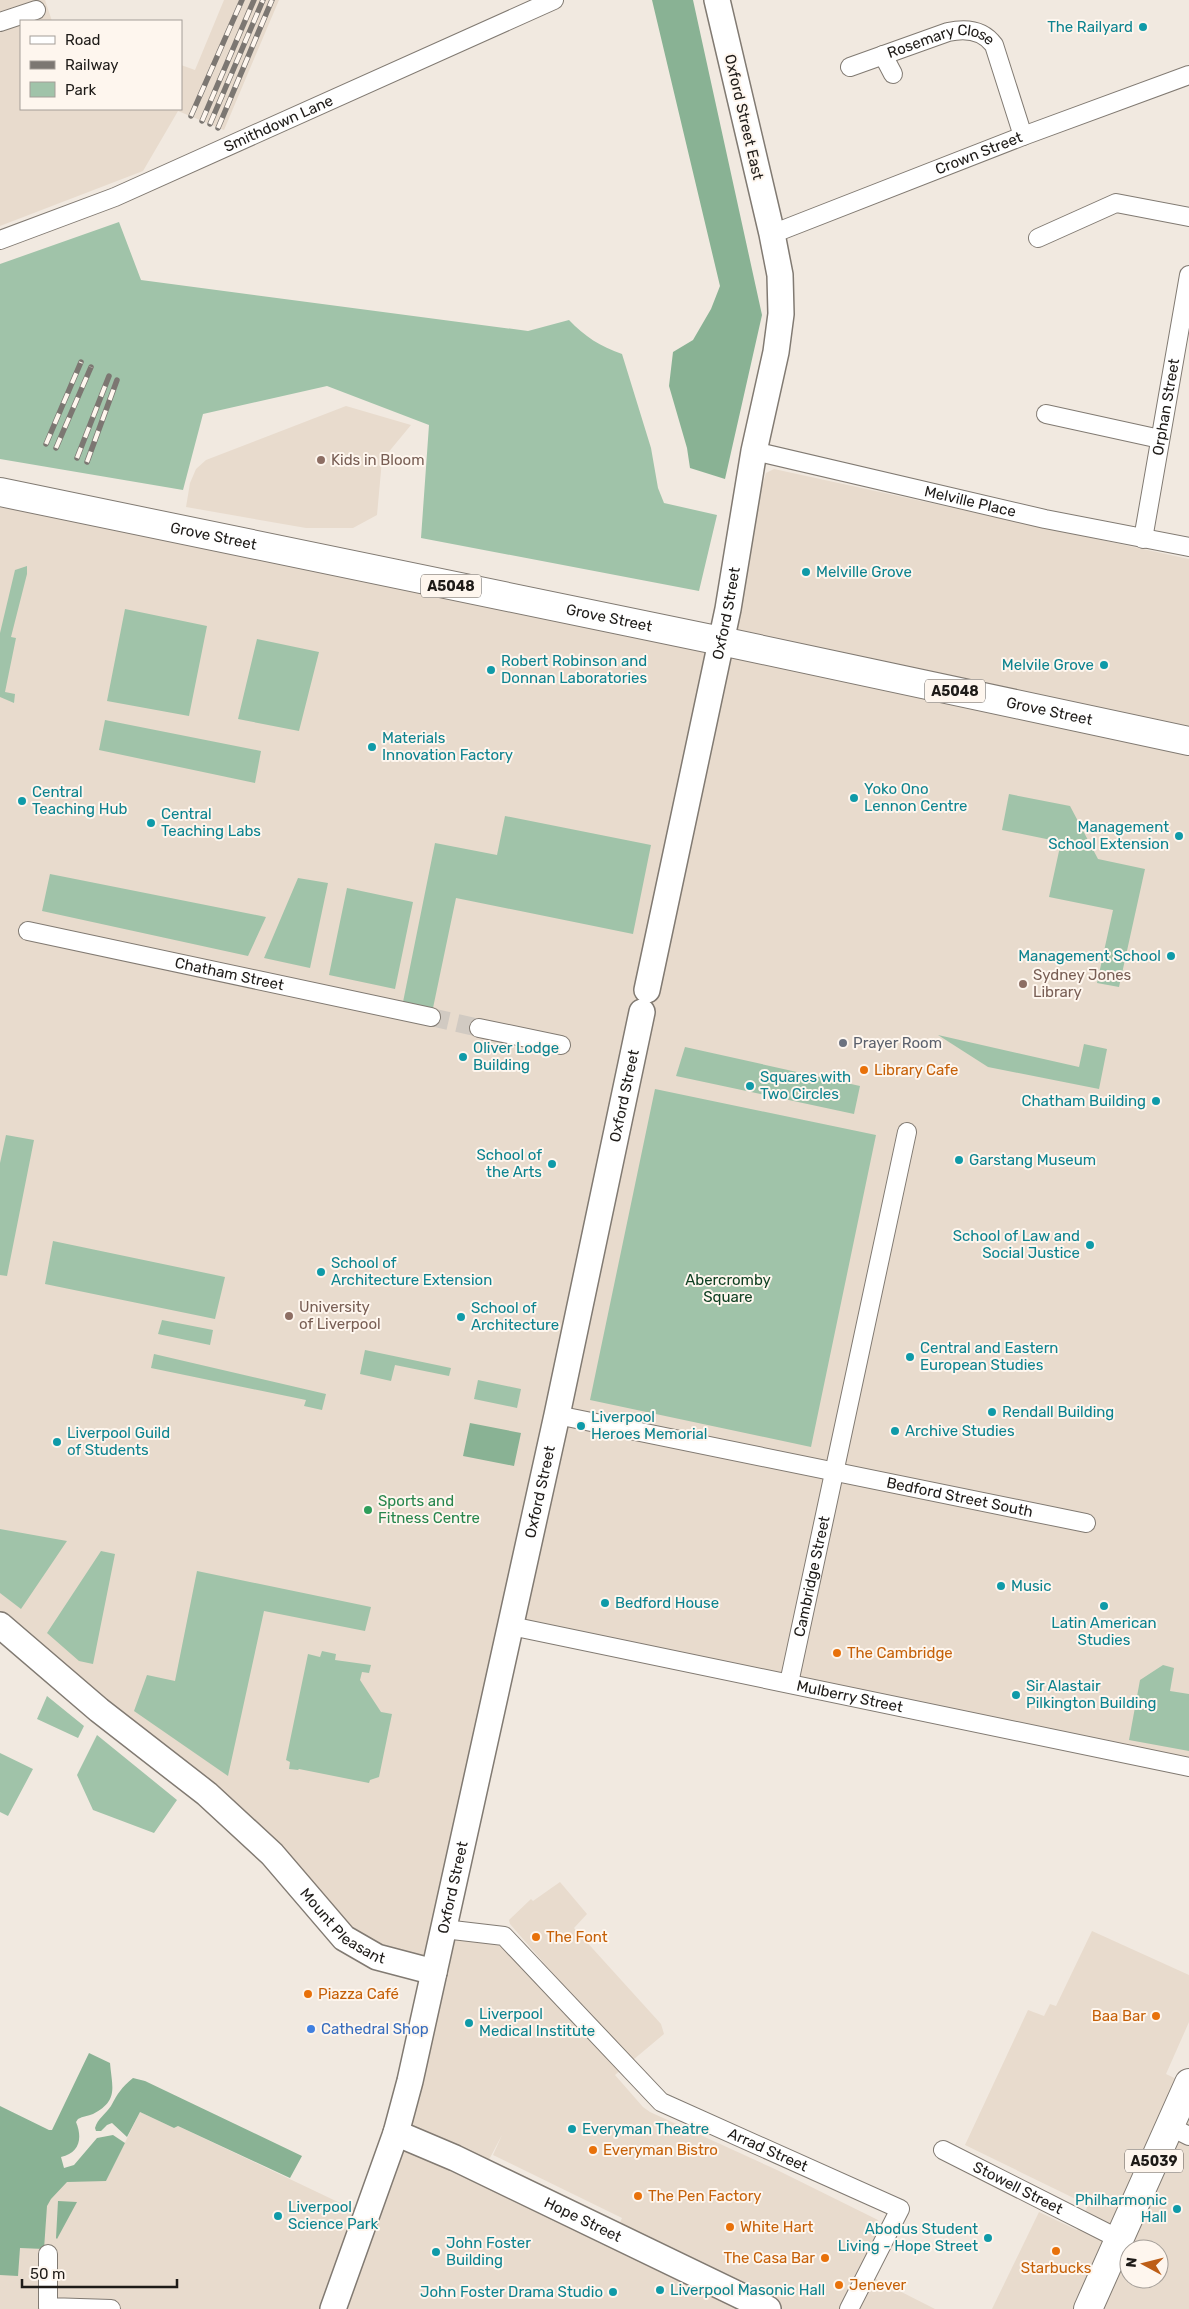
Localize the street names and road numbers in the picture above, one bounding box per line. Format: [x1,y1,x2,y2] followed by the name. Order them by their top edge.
[885,21,998,62] street label: Rosemary Close
[721,52,767,182] street label: Oxford Street East
[221,91,336,156] street label: Smithdown Lane
[933,128,1025,178] street label: Crown Street
[1149,357,1183,457] street label: Orphan Street
[923,482,1018,521] street label: Melville Place
[169,518,258,554] street label: Grove Street
[708,565,744,661] street label: Oxford Street
[421,574,481,598] road number: A5048
[564,600,654,636] street label: Grove Street
[925,679,985,702] road number: A5048
[1005,693,1094,729] street label: Grove Street
[173,954,286,994] street label: Chatham Street
[606,1048,643,1144] street label: Oxford Street
[521,1444,559,1540] street label: Oxford Street
[885,1473,1034,1521] street label: Bedford Street South
[790,1514,834,1639] street label: Cambridge Street
[795,1677,905,1716] street label: Mulberry Street
[434,1839,472,1935] street label: Oxford Street
[296,1884,387,1968] street label: Mount Pleasant
[725,2124,811,2176] street label: Arrad Street
[1125,2150,1183,2172] road number: A5039
[970,2158,1066,2218] street label: Stowell Street
[541,2193,625,2246] street label: Hope Street

